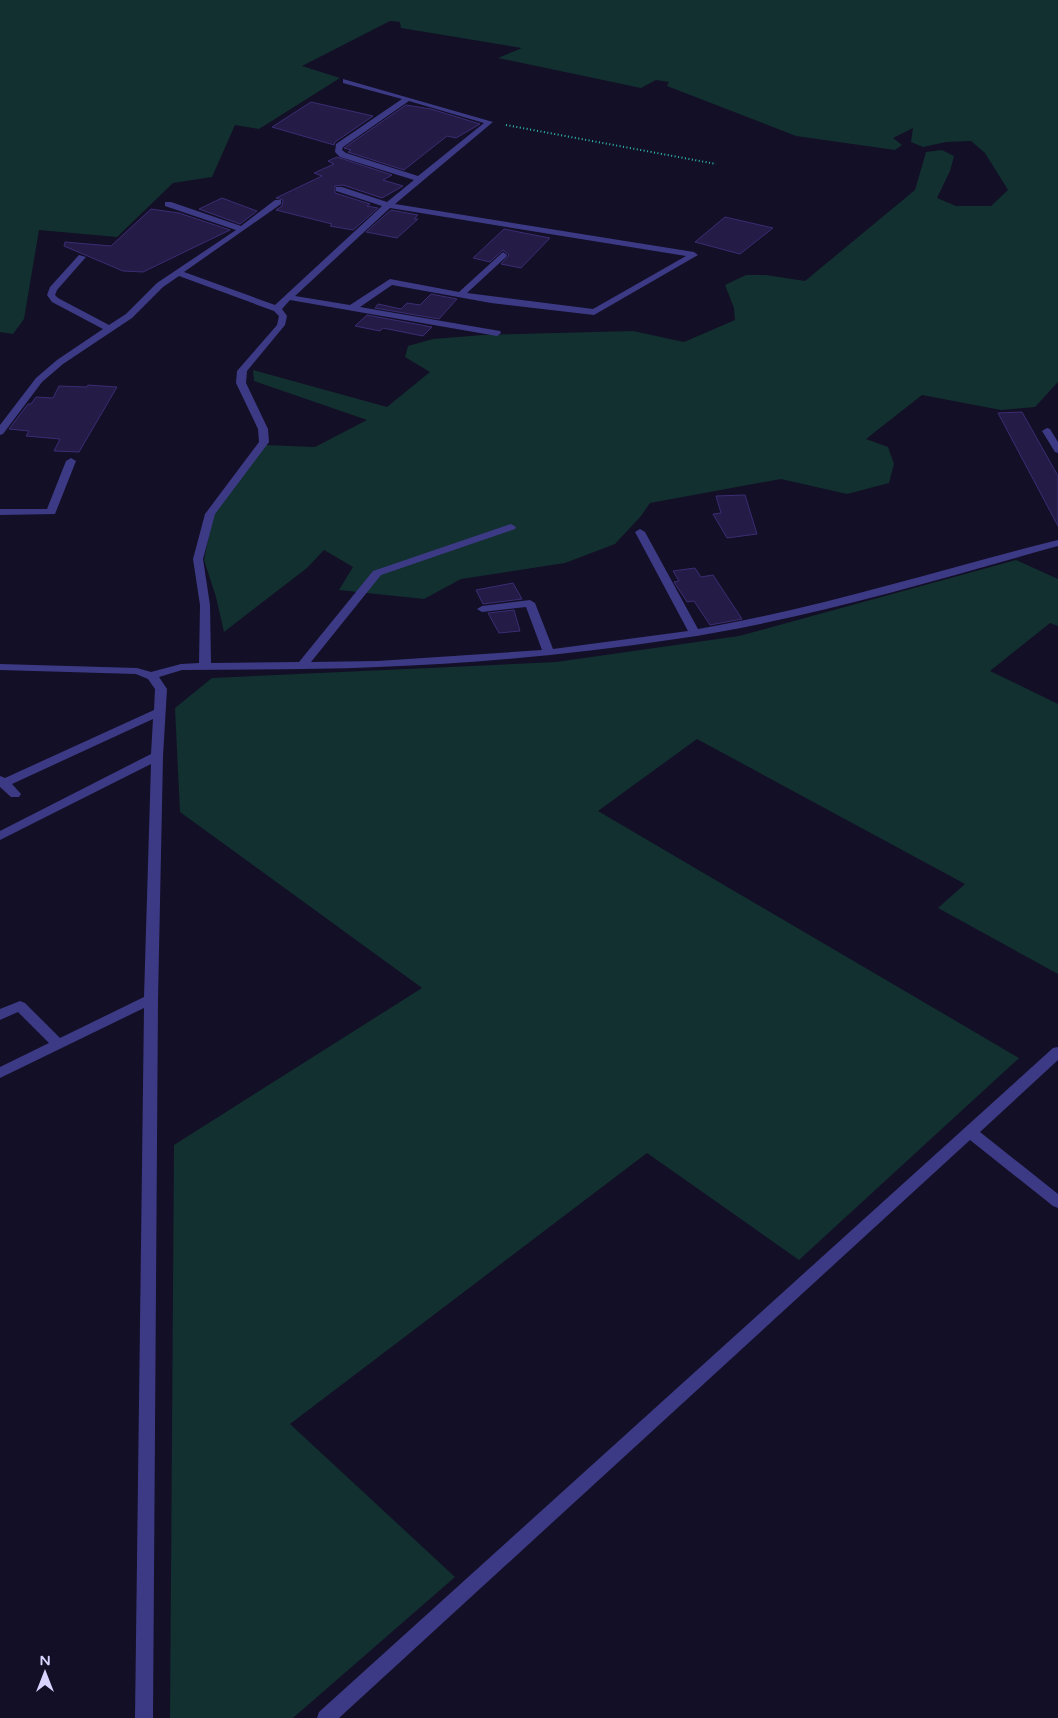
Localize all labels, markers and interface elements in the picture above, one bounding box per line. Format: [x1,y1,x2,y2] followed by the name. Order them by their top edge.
[20,1648,70,1698] north arrow
[39,1652,51,1669] text: N

